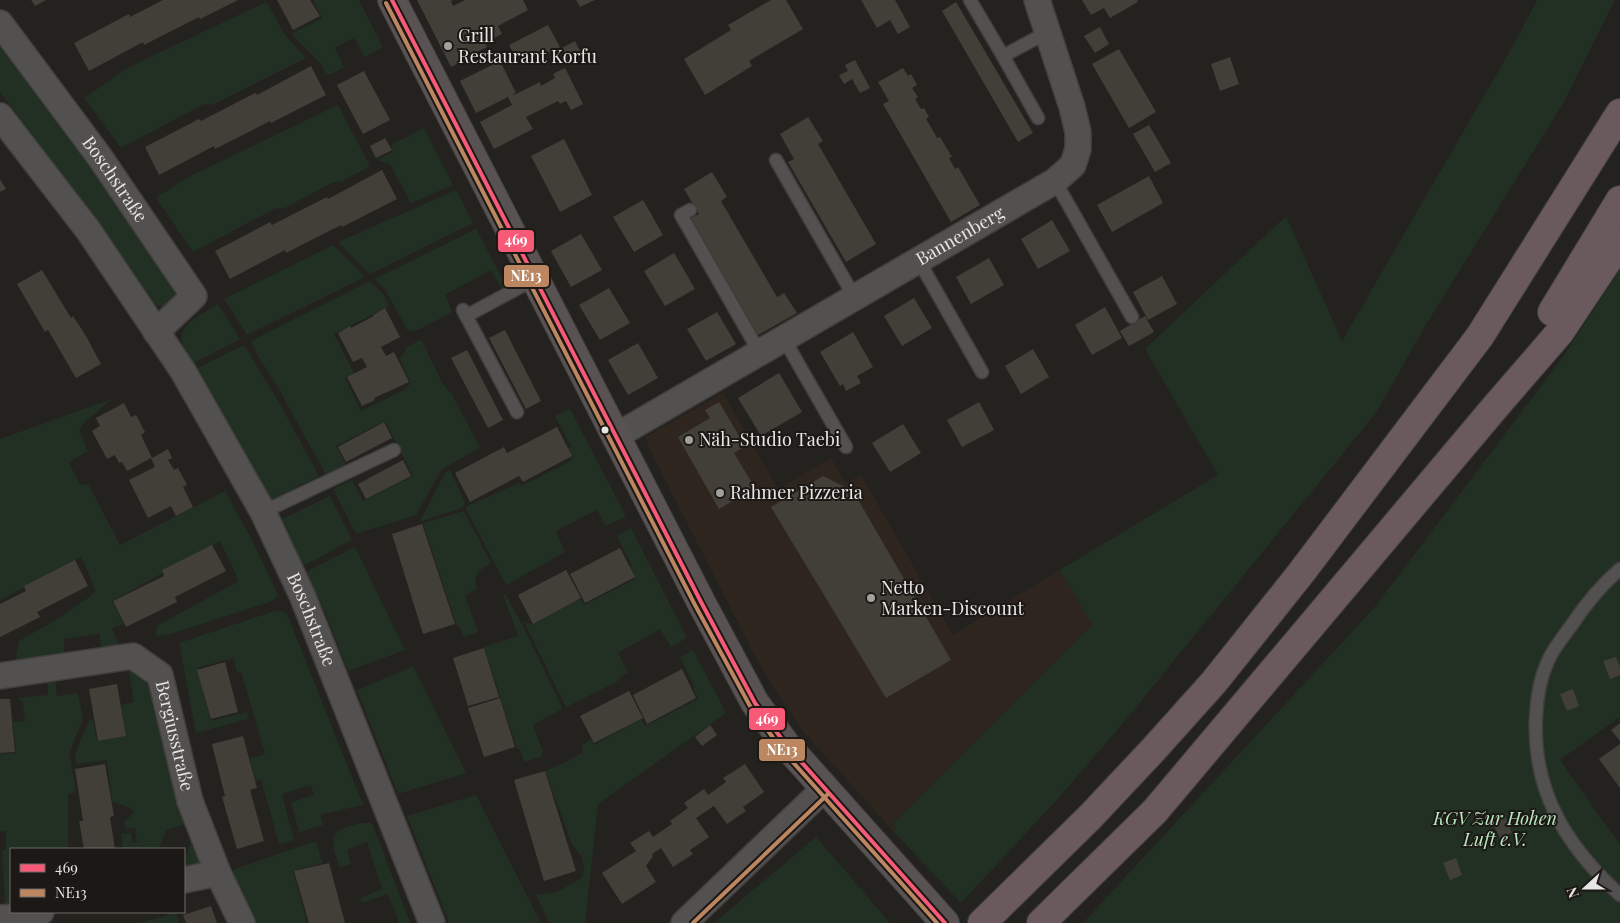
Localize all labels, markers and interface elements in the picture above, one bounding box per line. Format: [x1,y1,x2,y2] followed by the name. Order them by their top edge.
[458,23,597,68] place label: Grill Restaurant Korfu
[442,40,454,52] marker: Grill Restaurant Korfu
[77,131,154,227] street label: Boschstraße
[911,200,1009,270] street label: Bannenberg
[497,229,535,253] line badge: 469
[505,230,528,249] text: 469
[503,264,550,288] line badge: NE13
[510,266,542,285] text: NE13
[600,425,610,435] unlabelled marker
[699,427,840,451] place label: Näh-Studio Taebi
[683,434,695,446] marker: Näh-Studio Taebi
[730,480,863,504] place label: Rahmer Pizzeria
[714,487,726,499] marker: Rahmer Pizzeria
[282,568,342,670] street label: Boschstraße
[881,575,1024,620] place label: Netto Marken-Discount
[865,592,877,604] marker: Netto Marken-Discount
[151,678,200,793] street label: Bergiusstraße
[748,707,786,731] line badge: 469
[756,709,779,728] text: 469
[758,738,806,762] line badge: NE13
[766,740,798,759] text: NE13
[1432,806,1557,851] park label: KGV Zur Hohen Luft e.V.
[10,848,185,913] legend
[55,857,78,877] text: 469
[1560,863,1610,913] north arrow
[55,882,87,902] text: NE13
[1562,885,1583,901] text: N

